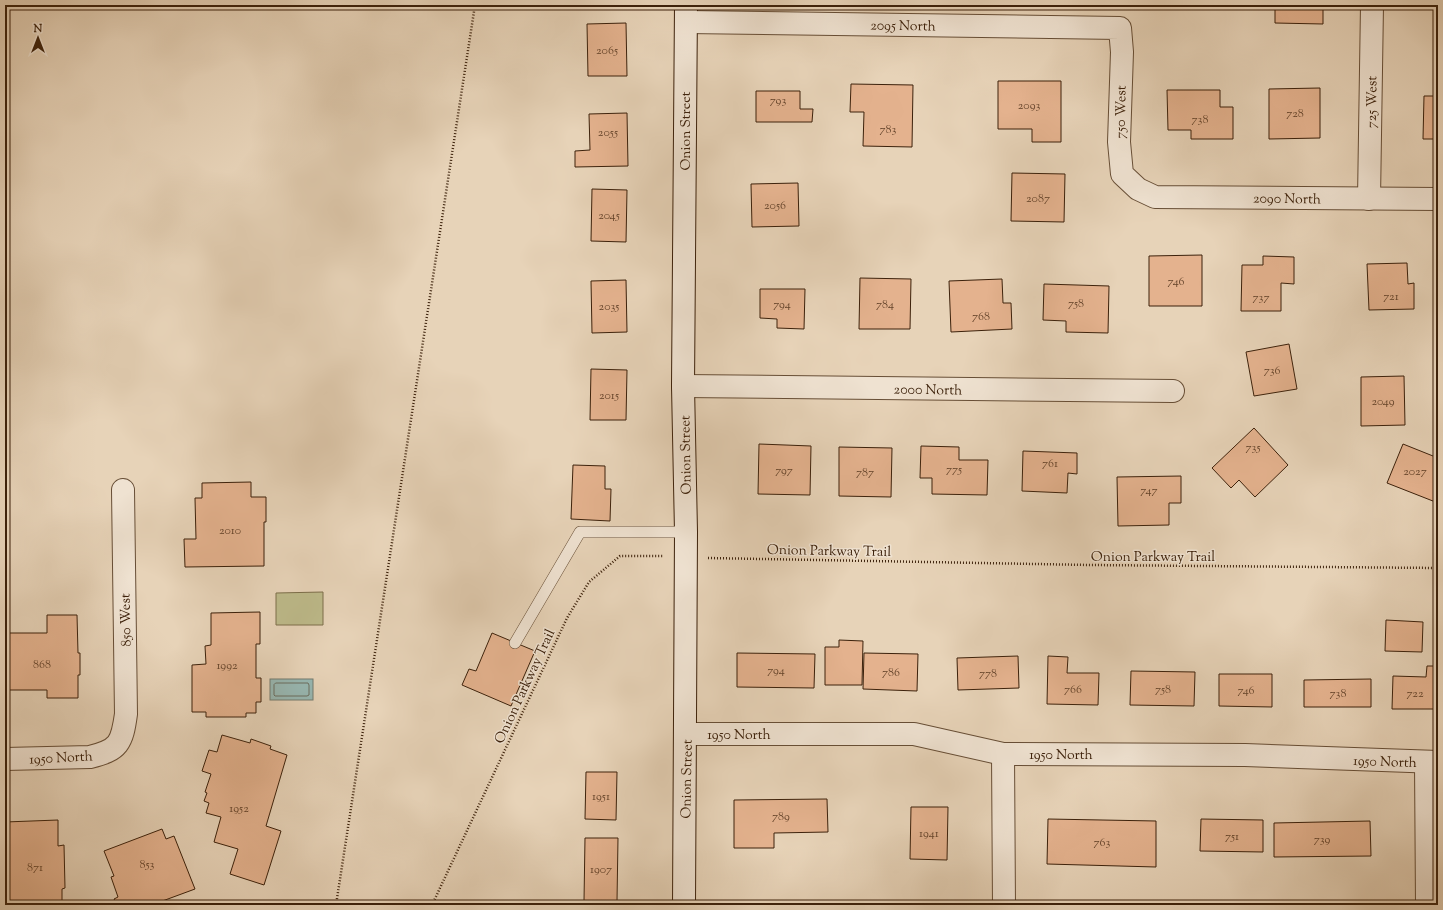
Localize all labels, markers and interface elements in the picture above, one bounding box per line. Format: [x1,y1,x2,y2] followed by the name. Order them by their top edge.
[870,16,936,38] street label: 2095 North
[18,18,58,58] north arrow
[33,21,43,37] text: N
[596,42,618,60] house number: 2065
[1363,76,1383,128] street label: 725 West
[1112,85,1132,139] street label: 750 West
[677,91,697,171] street label: Onion Street
[770,92,786,110] house number: 793
[1018,97,1040,115] house number: 2093
[1286,105,1304,123] house number: 728
[1192,111,1208,129] house number: 738
[880,121,897,139] house number: 783
[598,124,618,142] house number: 2055
[1253,189,1321,211] street label: 2090 North
[1026,190,1050,208] house number: 2087
[764,197,786,215] house number: 2056
[598,207,620,225] house number: 2045
[1167,273,1185,291] house number: 746
[1383,288,1399,306] house number: 721
[1253,289,1269,307] house number: 737
[1068,295,1084,313] house number: 758
[773,296,791,314] house number: 794
[876,296,894,314] house number: 784
[599,298,619,316] house number: 2035
[972,308,990,326] house number: 768
[1264,362,1280,380] house number: 736
[893,380,962,402] street label: 2000 North
[599,387,619,405] house number: 2015
[1371,393,1395,411] house number: 2049
[676,415,698,495] street label: Onion Street
[1246,439,1260,457] house number: 735
[1042,455,1058,473] house number: 761
[946,461,962,479] house number: 775
[775,462,793,480] house number: 797
[1403,463,1427,481] house number: 2027
[856,464,874,482] house number: 787
[1140,482,1158,500] house number: 747
[219,522,241,540] house number: 2010
[767,541,891,563] street label: Onion Parkway Trail
[1091,548,1215,568] street label: Onion Parkway Trail
[117,593,137,647] street label: 850 West
[490,626,561,747] street label: Onion Parkway Trail
[33,656,51,674] house number: 868
[216,657,238,675] house number: 1992
[767,662,785,680] house number: 794
[882,664,900,682] house number: 786
[979,665,997,683] house number: 778
[1064,681,1082,699] house number: 766
[1155,681,1171,699] house number: 758
[1237,682,1255,700] house number: 746
[1330,685,1346,703] house number: 738
[1406,685,1424,703] house number: 722
[707,726,771,746] street label: 1950 North
[677,739,699,819] street label: Onion Street
[1029,746,1093,766] street label: 1950 North
[29,747,93,771] street label: 1950 North
[1353,752,1417,774] street label: 1950 North
[592,788,610,806] house number: 1951
[229,800,249,818] house number: 1952
[772,808,790,826] house number: 789
[919,825,939,843] house number: 1941
[1225,828,1239,846] house number: 751
[1314,831,1330,849] house number: 739
[1094,834,1111,852] house number: 763
[140,856,155,874] house number: 853
[27,859,43,877] house number: 871
[590,861,612,879] house number: 1907

